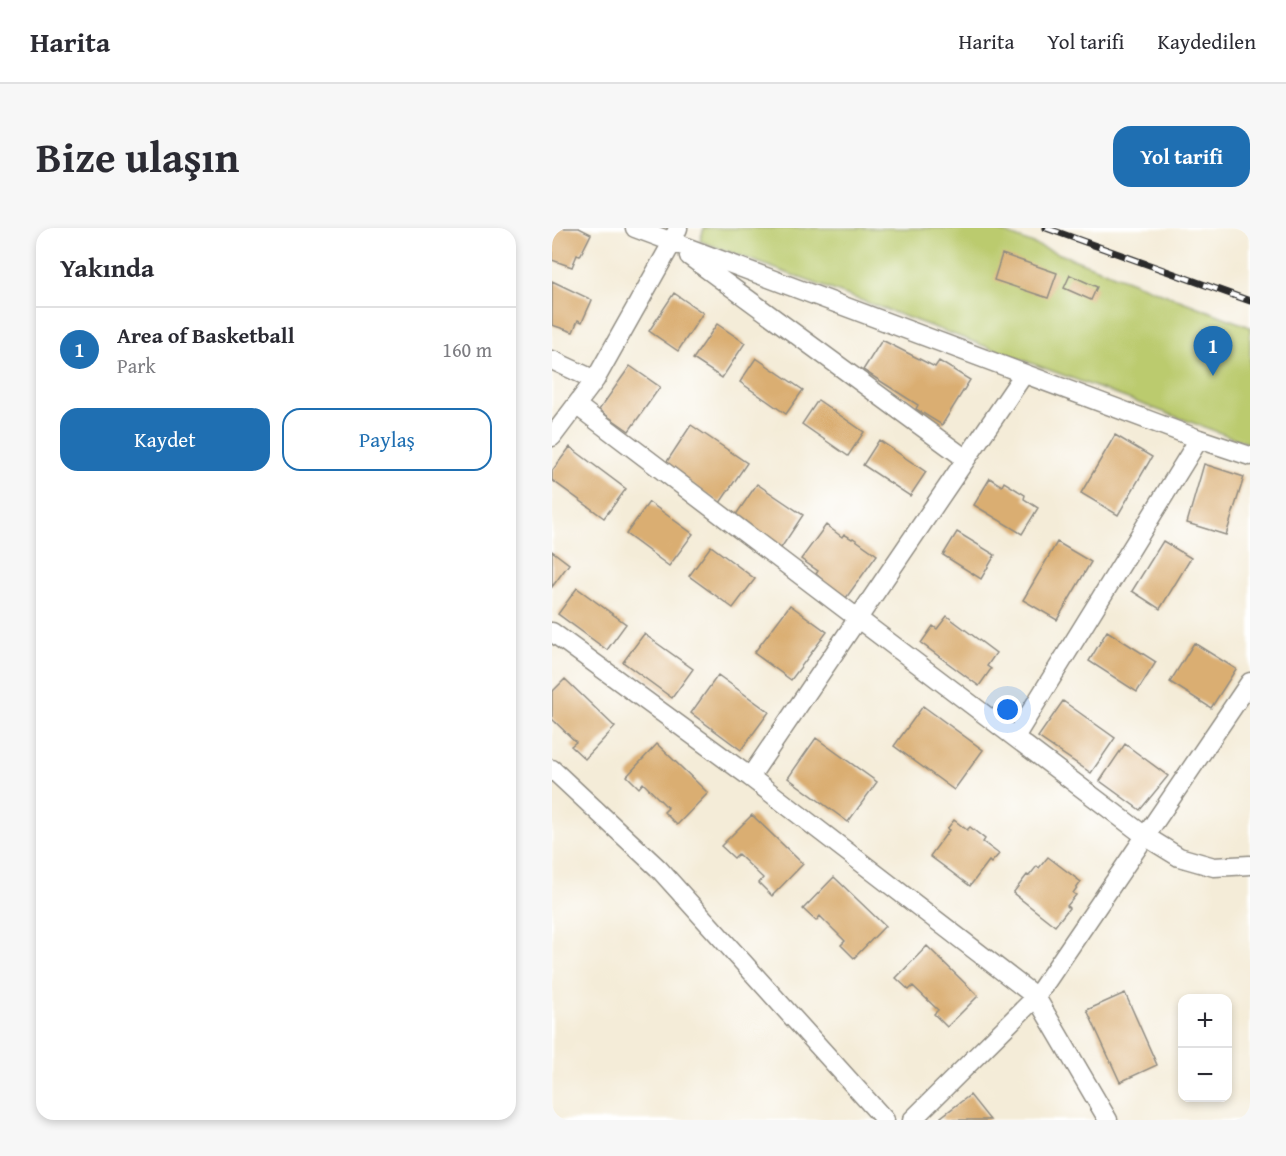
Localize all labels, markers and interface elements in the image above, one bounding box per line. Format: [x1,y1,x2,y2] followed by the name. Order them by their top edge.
[30,21,110,62] text: Harita
[959,26,1014,57] text: Harita
[1047,26,1124,57] text: Yol tarifi
[1157,26,1256,57] text: Kaydedilen
[36,126,239,187] text: Bize ulaşın
[1113,126,1250,187] button: Yol tarifi
[60,248,154,287] text: Yakında
[117,319,294,351] text: Area of Basketball
[1194,326,1232,376] pin: 1
[74,335,85,364] text: 1
[442,335,492,364] text: 160 m
[117,351,156,380] text: Park
[60,408,270,471] button: Kaydet
[282,408,492,471] button: Paylaş
[993,695,1022,724] your location
[1178,994,1232,1102] map controls
[1178,994,1232,1048] button: +
[1178,1048,1232,1102] button: −

